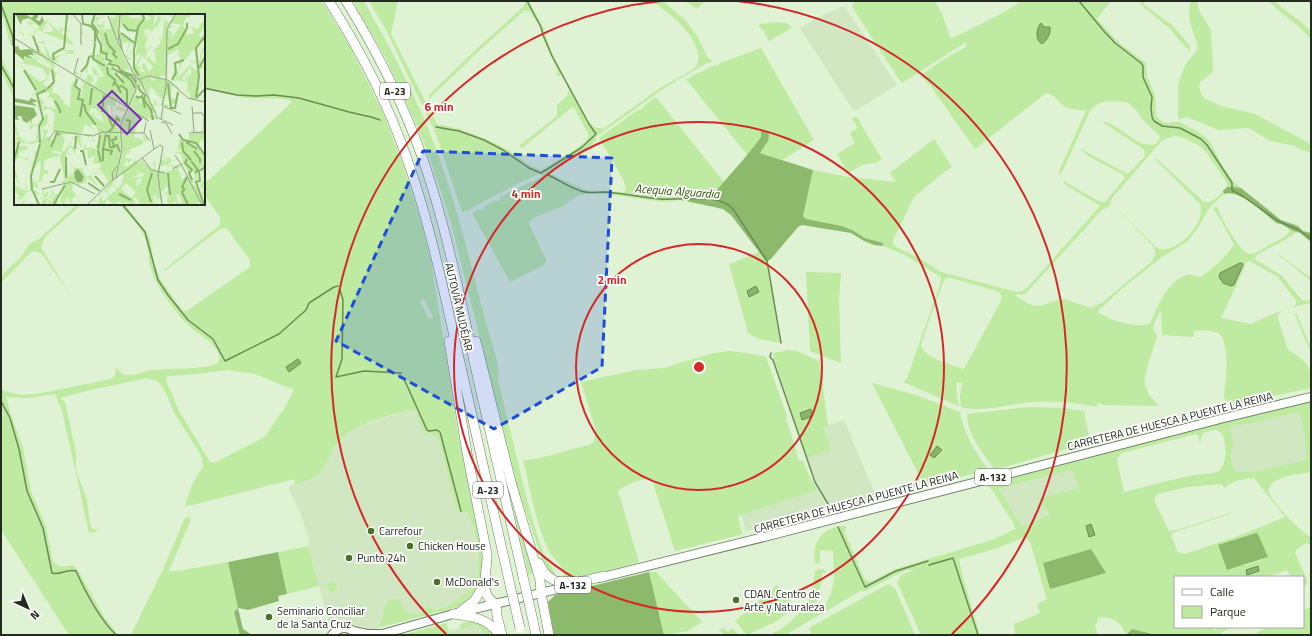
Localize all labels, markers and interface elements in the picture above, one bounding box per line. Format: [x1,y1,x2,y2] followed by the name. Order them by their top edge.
[14,14,205,205] inset map
[380,83,410,99] road number: A-23
[424,97,454,116] text: 6 min
[634,179,721,204] water label: Acequia Alguardia
[511,184,541,203] text: 4 min
[441,261,477,353] street label: AUTOVÍA MUDÉJAR
[597,270,627,289] text: 2 min
[692,360,706,374] centre of rings
[1066,388,1275,454] street label: CARRETERA DE HUESCA A PUENTE LA REINA
[752,467,960,537] street label: CARRETERA DE HUESCA A PUENTE LA REINA
[975,469,1011,485] road number: A-132
[473,482,503,498] road number: A-23
[379,523,423,539] place label: Carrefour
[366,526,376,536] marker: Carrefour
[418,538,486,554] place label: Chicken House
[405,541,415,551] marker: Chicken House
[357,550,406,566] place label: Punto 24h
[344,553,354,563] marker: Punto 24h
[445,574,499,590] place label: McDonald's
[1174,576,1304,628] legend
[432,577,442,587] marker: McDonald's
[555,577,591,593] road number: A-132
[1210,582,1234,601] text: Calle
[744,586,825,615] place label: CDAN. Centro de Arte y Naturaleza
[8,588,48,628] north arrow
[731,595,741,605] marker: CDAN. Centro de Arte y Naturaleza
[1210,602,1246,621] text: Parque
[277,603,365,632] place label: Seminario Conciliar de la Santa Cruz
[27,607,43,624] text: N
[264,612,274,622] marker: Seminario Conciliar de la Santa Cruz

